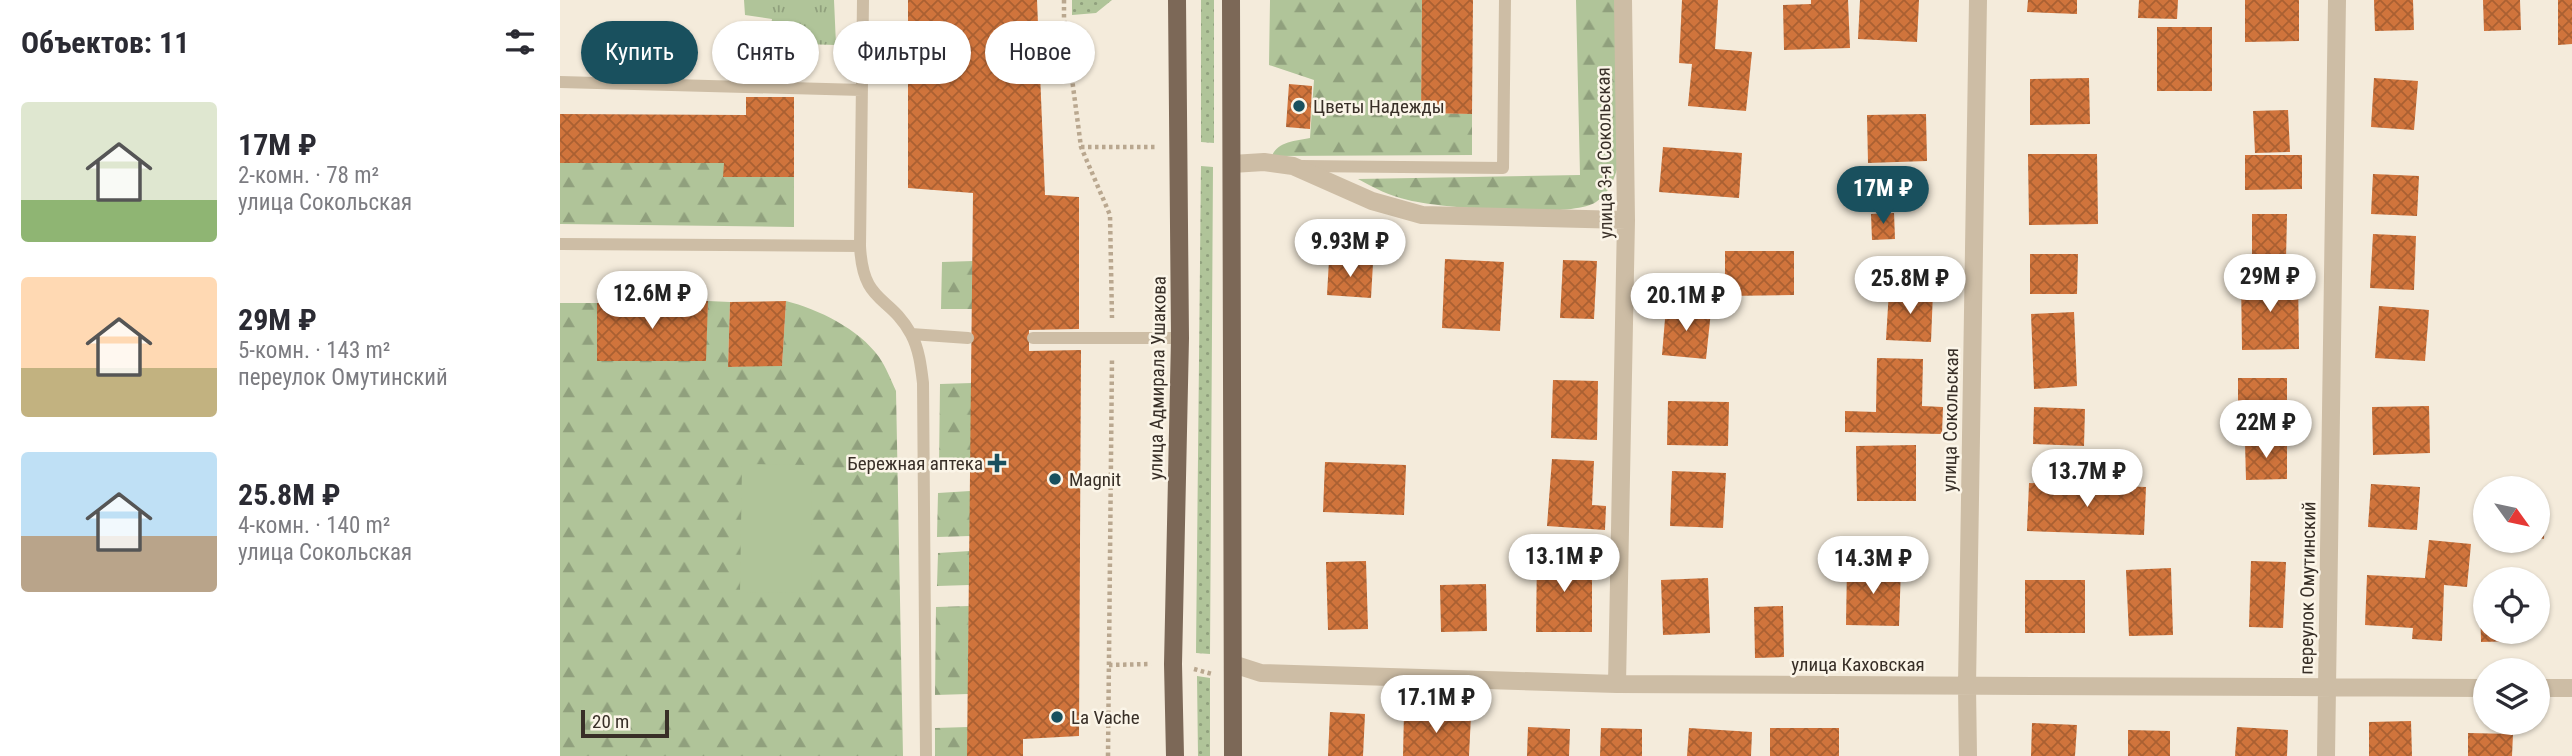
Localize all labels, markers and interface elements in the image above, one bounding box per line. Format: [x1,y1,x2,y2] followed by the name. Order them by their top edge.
[581,21,698,84] chip: Купить
[712,21,819,84] chip: Снять
[833,21,971,84] chip: Фильтры
[985,21,1095,84] chip: Новое
[501,23,539,61] icon: filters
[21,25,189,60] text: Объектов: 11
[1592,67,1617,239] street label: улица 3-я Сокольская
[1313,95,1445,118] place label: Цветы Надежды
[1291,98,1307,114] marker: Цветы Надежды
[238,127,317,162] text: 17M ₽
[77,130,161,214] icon: home
[238,162,379,189] text: 2-комн. · 78 m²
[1834,166,1932,226] pin: 17M ₽
[1853,175,1913,202] text: 17M ₽
[238,189,412,216] text: улица Сокольская
[1285,219,1415,279] pin: 9.93M ₽
[1311,228,1389,255] text: 9.93M ₽
[2221,254,2319,314] pin: 29M ₽
[1845,256,1975,316] pin: 25.8M ₽
[2240,263,2300,290] text: 29M ₽
[1871,265,1949,292] text: 25.8M ₽
[587,272,717,331] pin: 12.6M ₽
[1621,274,1751,333] pin: 20.1M ₽
[1144,276,1171,480] street label: улица Адмирала Ушакова
[613,280,691,307] text: 12.6M ₽
[1647,282,1725,309] text: 20.1M ₽
[238,302,317,337] text: 29M ₽
[77,305,161,389] icon: home
[238,337,390,364] text: 5-комн. · 143 m²
[1938,348,1963,492] street label: улица Сокольская
[238,364,448,391] text: переулок Омутинский
[2217,400,2315,460] pin: 22M ₽
[2236,409,2296,436] text: 22M ₽
[2022,449,2152,509] pin: 13.7M ₽
[847,452,983,475] place label: Бережная аптека
[989,455,1005,471] marker: Бережная аптека
[2048,458,2126,485] text: 13.7M ₽
[1069,468,1121,491] place label: Magnit
[1047,471,1063,487] marker: Magnit
[2473,476,2550,553] north arrow
[2473,476,2550,735] map controls
[238,477,341,512] text: 25.8M ₽
[77,480,161,564] icon: home
[2294,501,2321,675] street label: переулок Омутинский
[238,512,390,539] text: 4-комн. · 140 m²
[1499,534,1629,594] pin: 13.1M ₽
[1808,536,1938,596] pin: 14.3M ₽
[238,539,412,566] text: улица Сокольская
[1525,543,1603,570] text: 13.1M ₽
[1834,545,1912,572] text: 14.3M ₽
[2473,567,2550,644] button: locate
[1791,653,1925,676] street label: улица Каховская
[2473,658,2550,735] button: layers
[1371,676,1501,735] pin: 17.1M ₽
[1397,684,1475,711] text: 17.1M ₽
[1071,706,1140,729] place label: La Vache
[581,707,668,739] scale bar
[1049,709,1065,725] marker: La Vache
[592,710,629,733] text: 20 m

